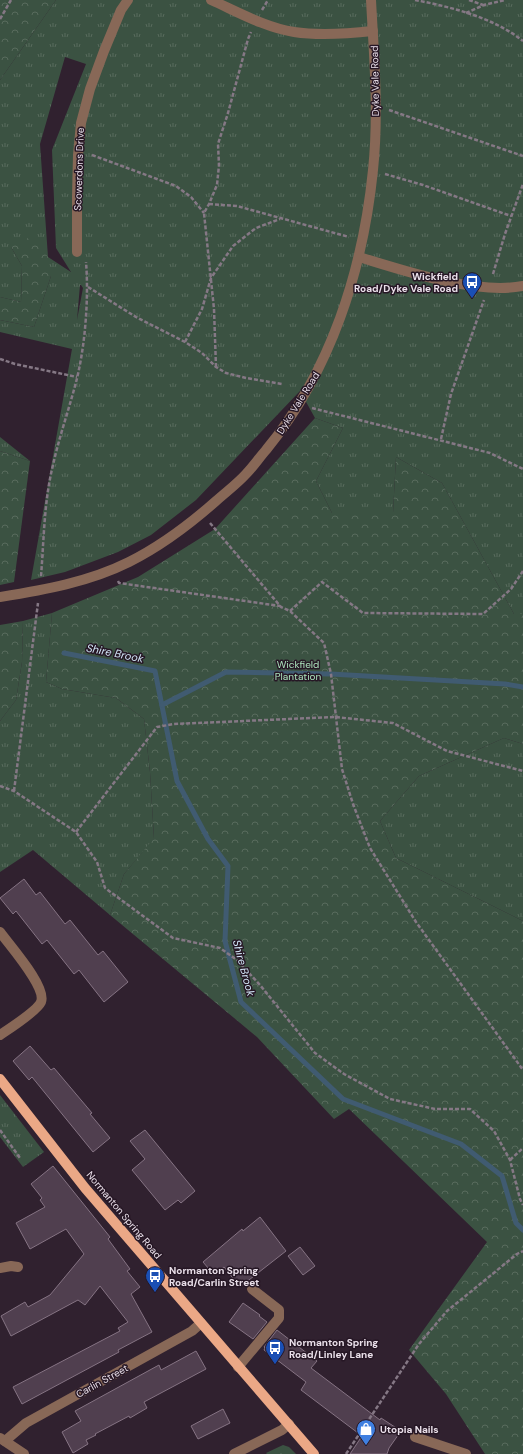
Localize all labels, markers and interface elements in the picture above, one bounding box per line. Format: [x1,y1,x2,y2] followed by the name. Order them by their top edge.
[368,45,382,117] street label: Dyke Vale Road
[71,127,87,211] street label: Scowerdons Drive
[354,270,458,295] place label: Wickfield Road/Dyke Vale Road
[461,271,483,299] bus stop icon: Wickfield Road/Dyke Vale Road
[274,369,322,437] street label: Dyke Vale Road
[85,641,145,665] water label: Shire Brook
[275,658,321,683] park label: Wickfield Plantation
[230,938,258,998] water label: Shire Brook
[84,1169,164,1261] street label: Normanton Spring Road
[169,1264,259,1289] place label: Normanton Spring Road/Carlin Street
[144,1265,166,1293] bus stop icon: Normanton Spring Road/Carlin Street
[289,1336,378,1361] place label: Normanton Spring Road/Linley Lane
[264,1337,286,1365] bus stop icon: Normanton Spring Road/Linley Lane
[74,1361,130,1401] street label: Carlin Street
[355,1418,377,1446] shop icon: Utopia Nails
[380,1423,439,1436] place label: Utopia Nails

